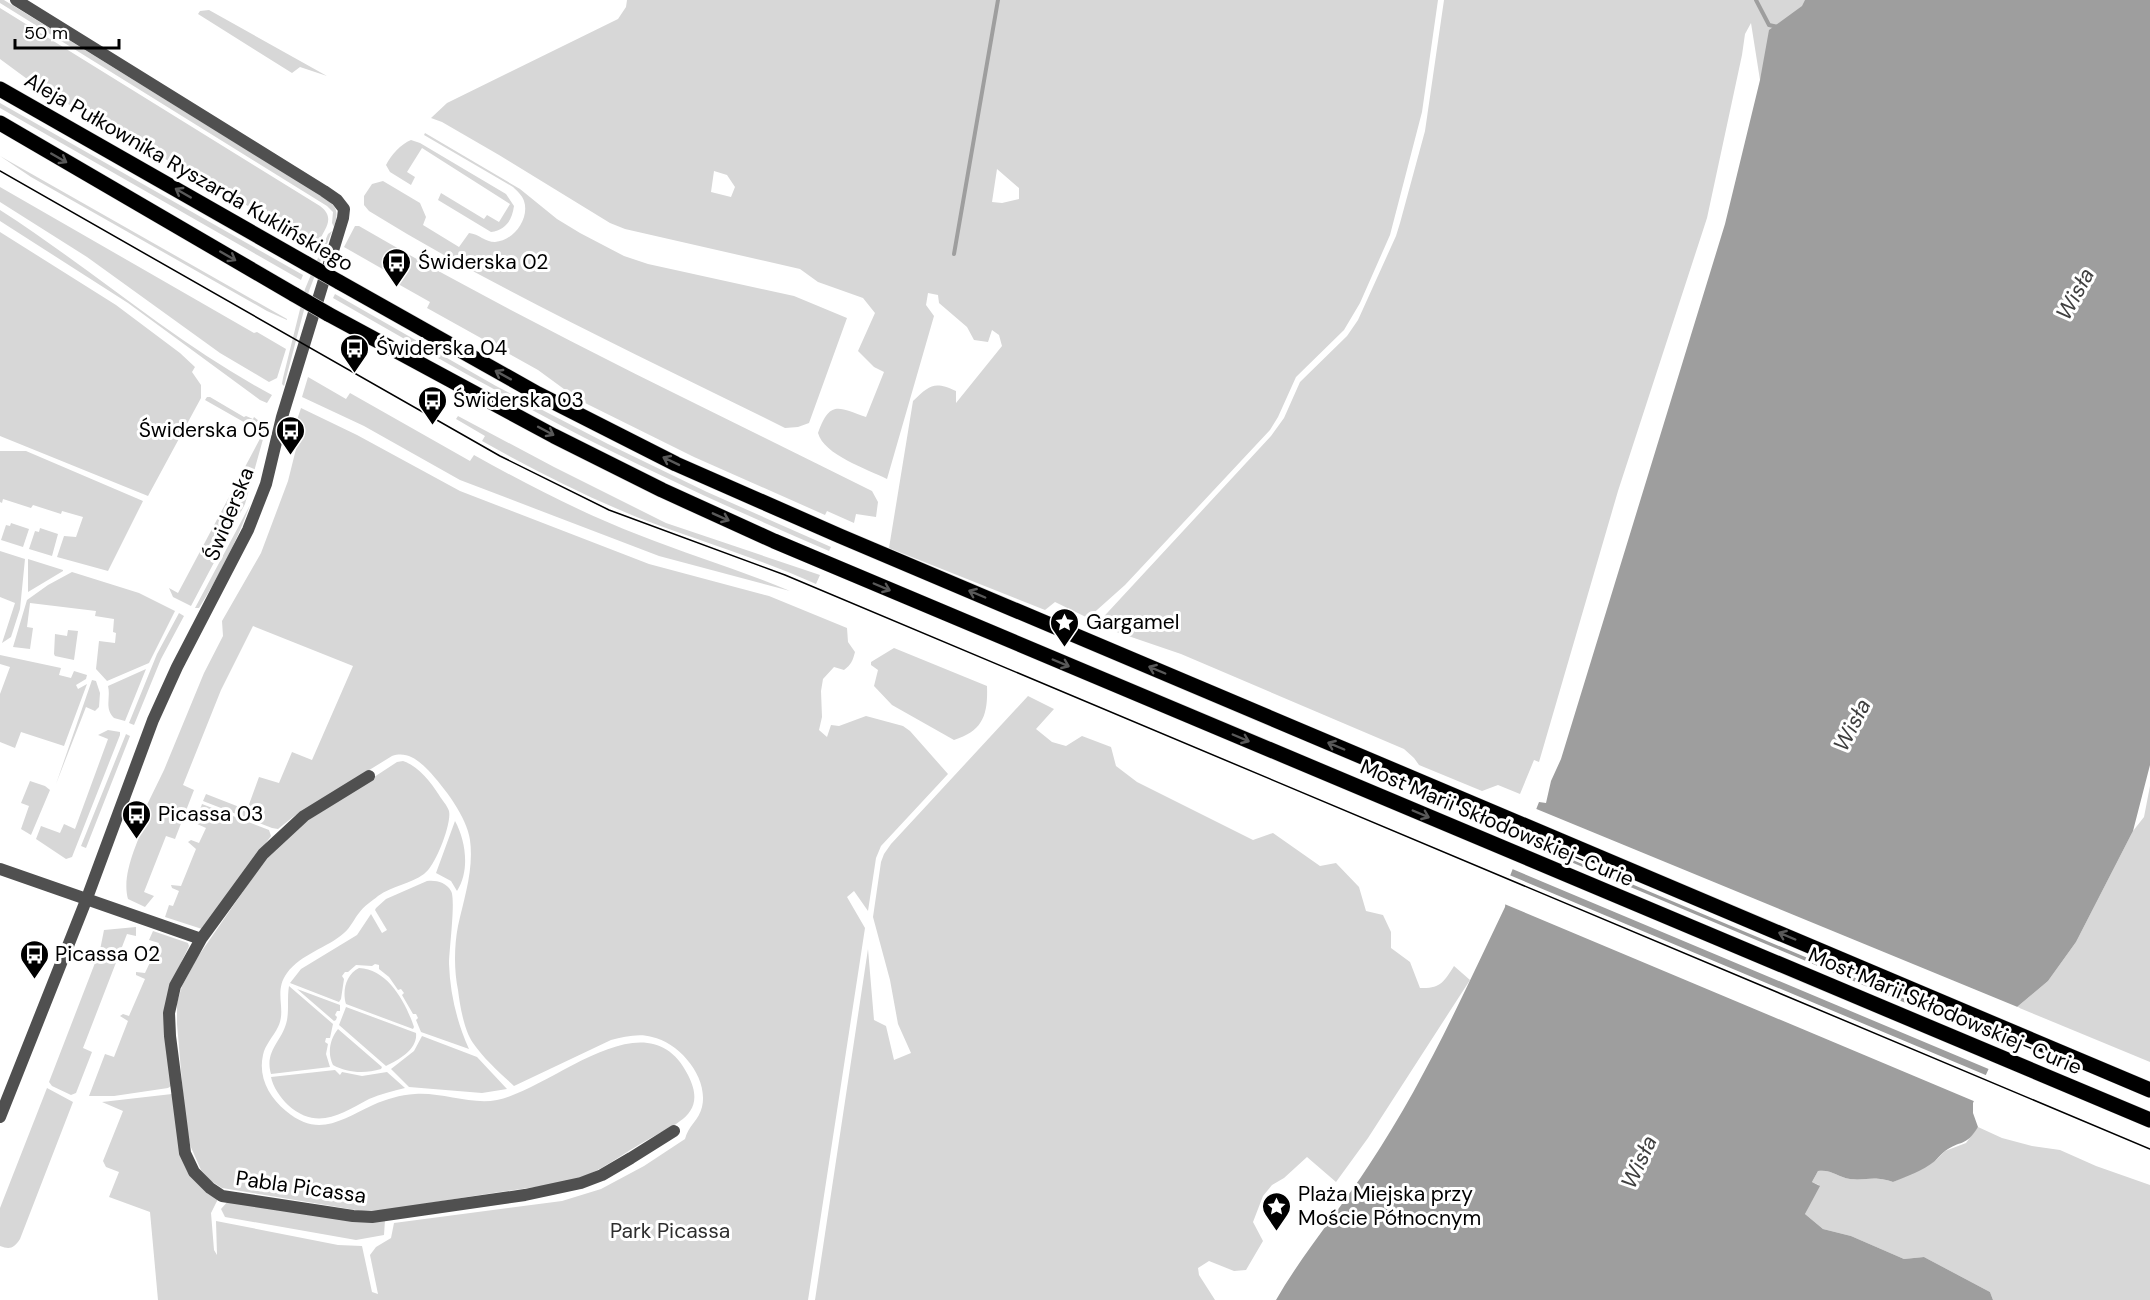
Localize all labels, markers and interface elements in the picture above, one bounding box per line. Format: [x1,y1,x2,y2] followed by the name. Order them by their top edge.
[15,12,118,50] scale bar
[24,21,68,45] text: 50 m
[19,66,359,278] street label: Aleja Pułkownika Ryszarda Kuklińskiego
[50,152,67,164] one-way arrow
[175,187,192,199] one-way arrow
[381,246,413,288] bus stop icon: Świderska 02
[418,248,548,276] place label: Świderska 02
[219,250,236,262] one-way arrow
[2049,263,2101,325] water label: Wisła
[339,332,371,374] bus stop icon: Świderska 04
[376,334,508,362] place label: Świderska 04
[495,369,512,381] one-way arrow
[416,384,448,426] bus stop icon: Świderska 03
[453,386,584,414] place label: Świderska 03
[275,414,307,456] bus stop icon: Świderska 05
[139,416,270,444] place label: Świderska 05
[537,425,554,437] one-way arrow
[662,455,680,467] one-way arrow
[198,463,260,565] street label: Świderska
[711,511,729,523] one-way arrow
[872,582,890,593] one-way arrow
[968,588,987,599] one-way arrow
[1049,606,1081,648] place icon: Gargamel
[1086,608,1179,636] place label: Gargamel
[1052,657,1070,669] one-way arrow
[1148,664,1166,675] one-way arrow
[1827,694,1877,756] water label: Wisła
[1231,733,1250,744] one-way arrow
[1328,740,1346,751] one-way arrow
[1356,753,1638,893] street label: Most Marii Skłodowskiej-Curie
[121,798,153,840] bus stop icon: Picassa 03
[158,800,264,828] place label: Picassa 03
[1411,809,1430,820] one-way arrow
[1778,930,1796,941] one-way arrow
[18,938,50,980] bus stop icon: Picassa 02
[55,940,160,968] place label: Picassa 02
[1804,941,2086,1081] street label: Most Marii Skłodowskiej-Curie
[1614,1131,1664,1193] water label: Wisła
[234,1164,368,1210] street label: Pabla Picassa
[1298,1180,1481,1232] place label: Plaża Miejska przy Moście Północnym
[1261,1190,1293,1232] place icon: Plaża Miejska przy Moście Północnym
[610,1217,730,1245] park label: Park Picassa

